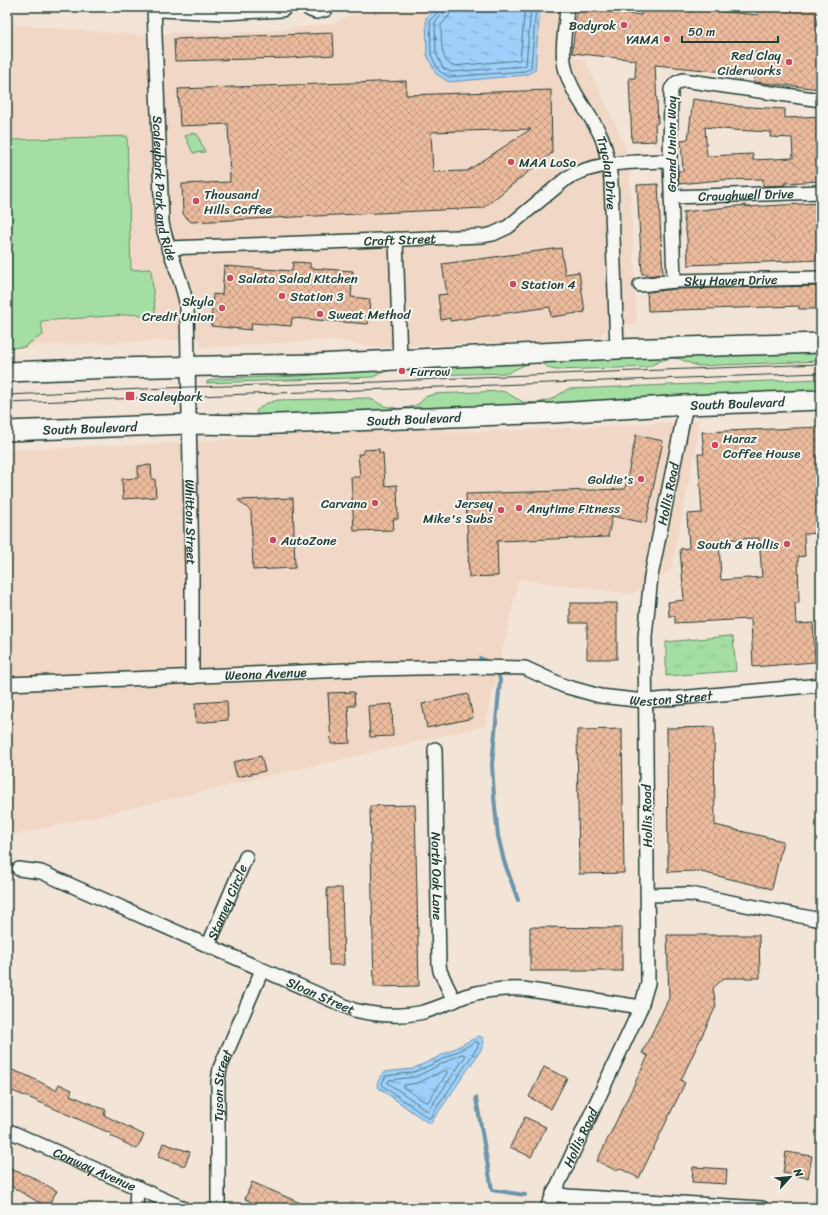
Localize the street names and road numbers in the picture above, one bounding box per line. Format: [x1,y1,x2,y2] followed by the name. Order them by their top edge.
[660,95,683,192] street label: Grand Union Way
[147,115,184,265] street label: Scaleybark Park and Ride
[590,132,624,210] street label: Tryclan Drive
[698,181,795,208] street label: Craughwell Drive
[363,226,437,252] street label: Craft Street
[684,267,778,292] street label: Sky Haven Drive
[690,390,786,416] street label: South Boulevard
[366,405,463,432] street label: South Boulevard
[42,414,139,441] street label: South Boulevard
[650,459,686,527] street label: Hollis Road
[179,479,203,565] street label: Whitton Street
[224,660,307,686] street label: Weona Avenue
[628,683,714,713] street label: Weston Street
[635,783,659,848] street label: Hollis Road
[425,832,450,921] street label: North Oak Lane
[200,860,253,944] street label: Stamey Circle
[283,970,359,1021] street label: Sloan Street
[206,1045,239,1122] street label: Tyson Street
[556,1103,604,1171] street label: Hollis Road
[49,1140,140,1198] street label: Conway Avenue

